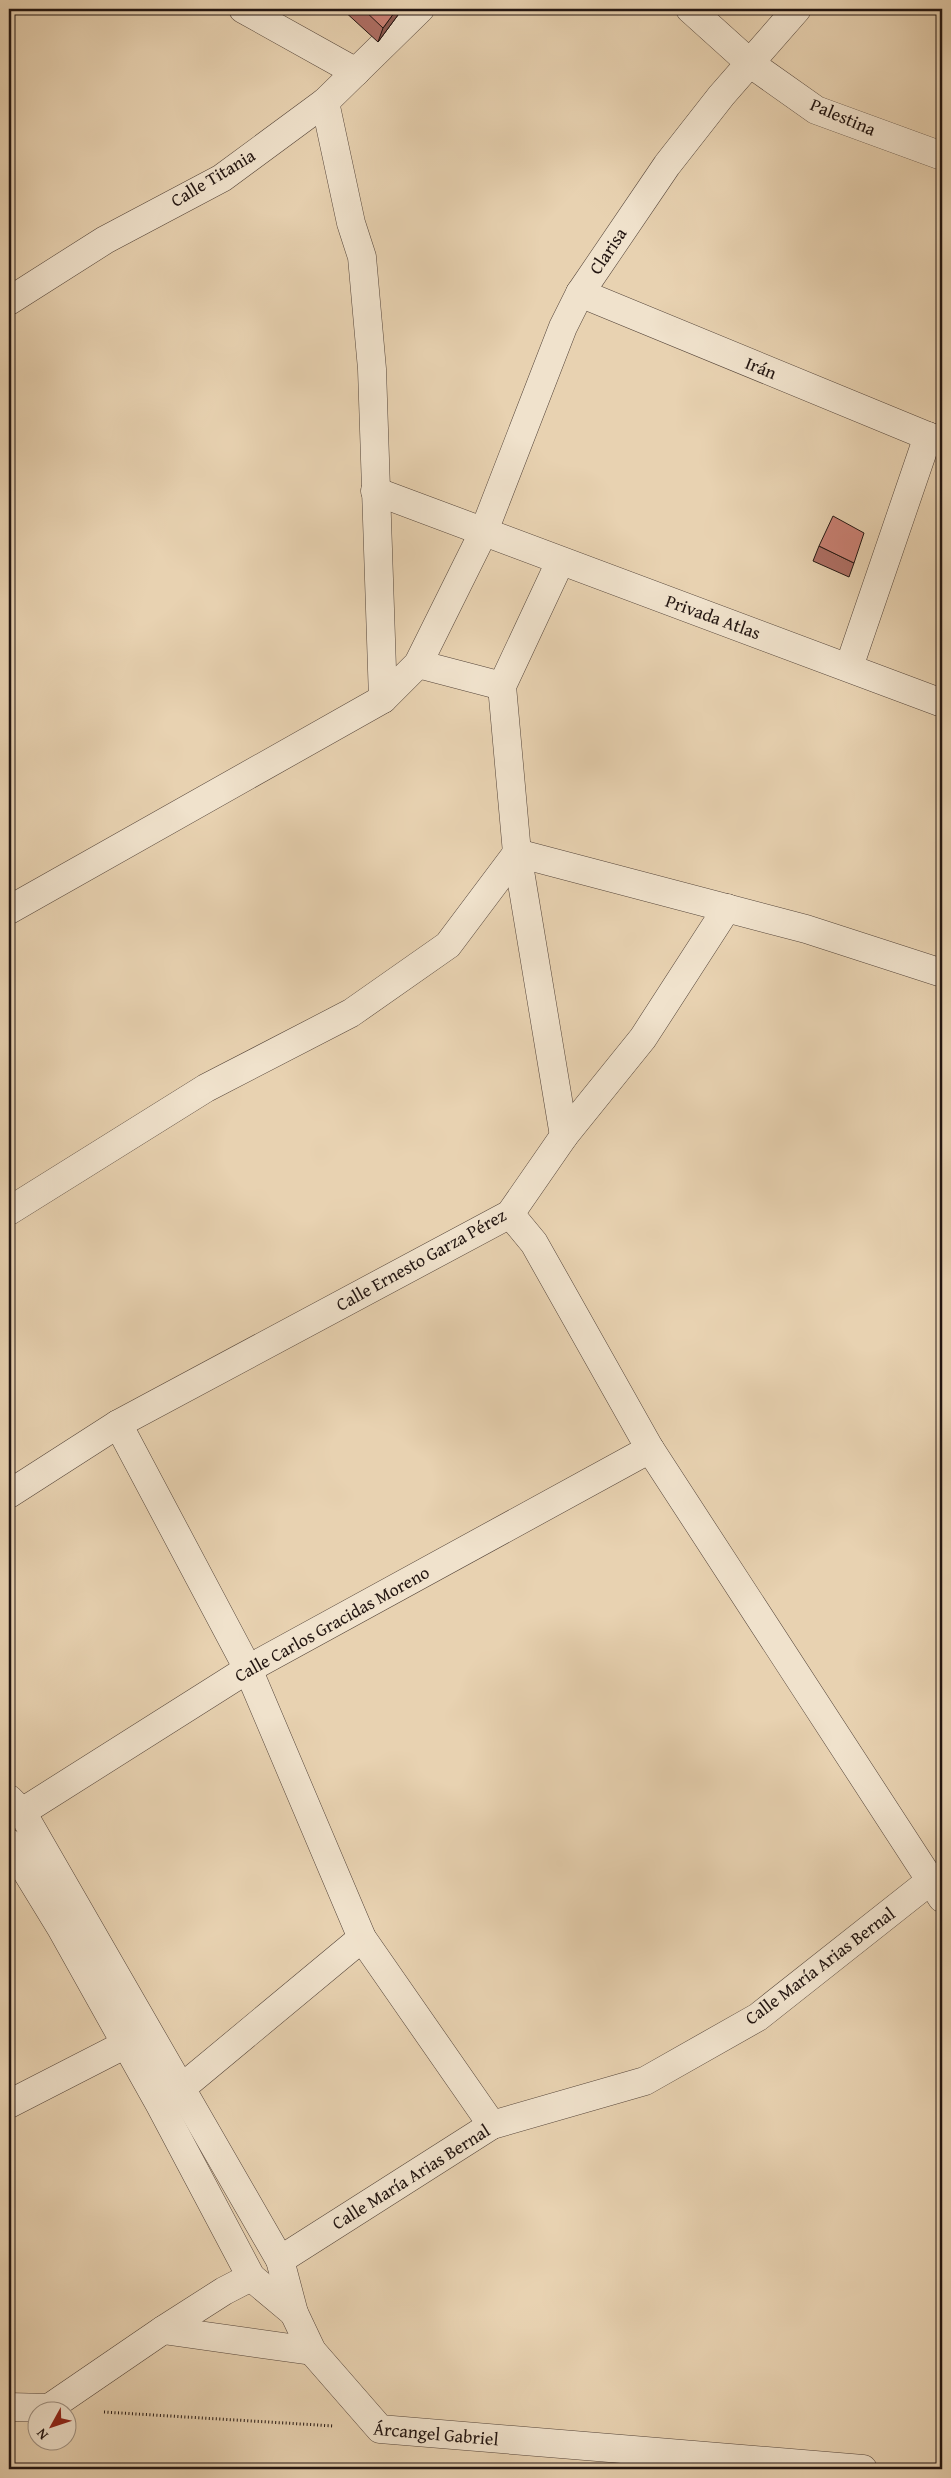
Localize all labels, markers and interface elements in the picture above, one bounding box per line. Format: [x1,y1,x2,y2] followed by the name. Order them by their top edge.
[806,91,881,143] street label: Palestina
[165,141,261,213] street label: Calle Titania
[582,221,633,280] street label: Clarisa
[741,349,781,386] street label: Irán
[662,587,764,646] street label: Privada Atlas
[331,1201,511,1318] street label: Calle Ernesto Garza Pérez
[229,1559,434,1689] street label: Calle Carlos Gracidas Moreno
[739,1900,900,2031] street label: Calle María Arias Bernal
[327,2117,495,2236] street label: Calle María Arias Bernal
[28,2400,78,2450] north arrow
[372,2415,500,2452] street label: Árcangel Gabriel
[31,2424,53,2444] text: N

